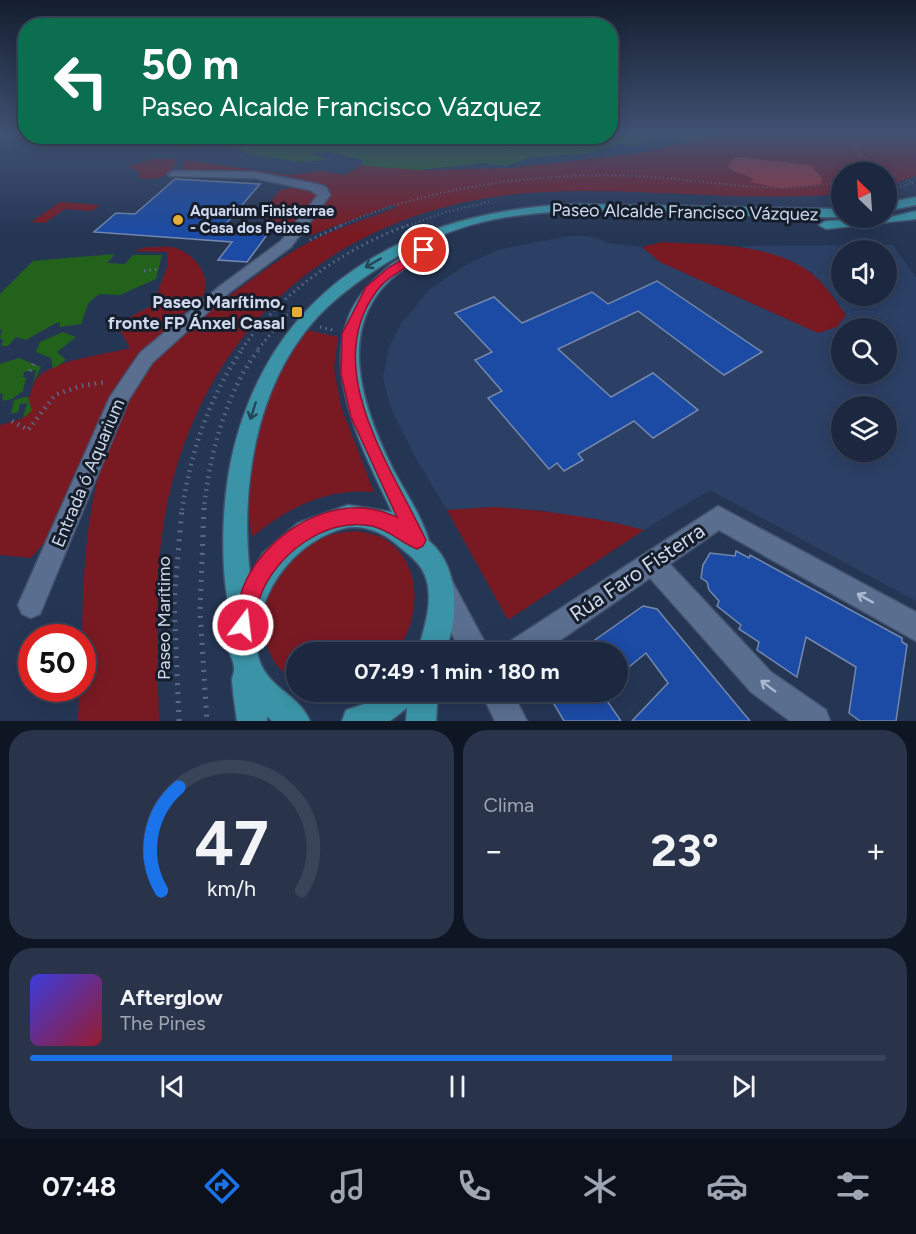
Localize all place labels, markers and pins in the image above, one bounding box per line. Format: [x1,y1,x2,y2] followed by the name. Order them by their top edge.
[190,202,335,237] place label: Aquarium Finisterrae - Casa dos Peixes
[171,213,185,227] marker: Aquarium Finisterrae - Casa dos Peixes
[398,224,449,275] pin
[108,291,285,334] place label: Paseo Marítimo, fronte FP Ánxel Casal
[290,305,304,319] marker: Paseo Marítimo, fronte FP Ánxel Casal

